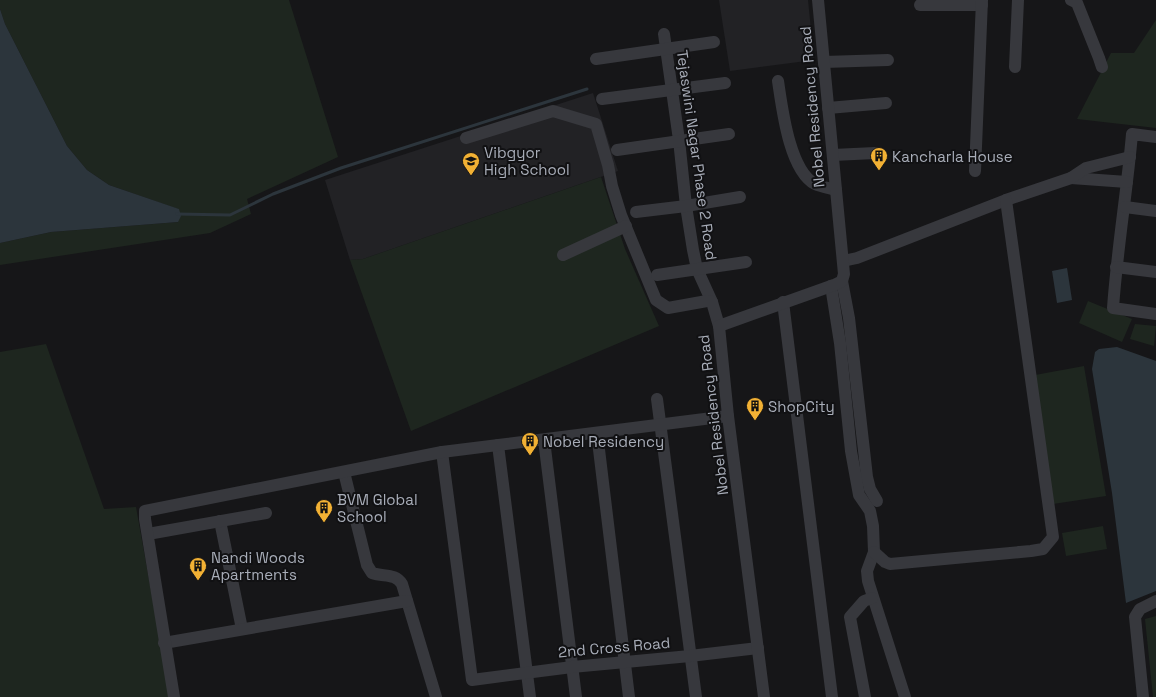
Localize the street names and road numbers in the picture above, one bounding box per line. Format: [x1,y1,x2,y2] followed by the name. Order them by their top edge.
[795,26,829,188] street label: Nobel Residency Road
[673,49,721,261] street label: Tejaswini Nagar Phase 2 Road
[694,334,732,496] street label: Nobel Residency Road
[557,633,671,661] street label: 2nd Cross Road

